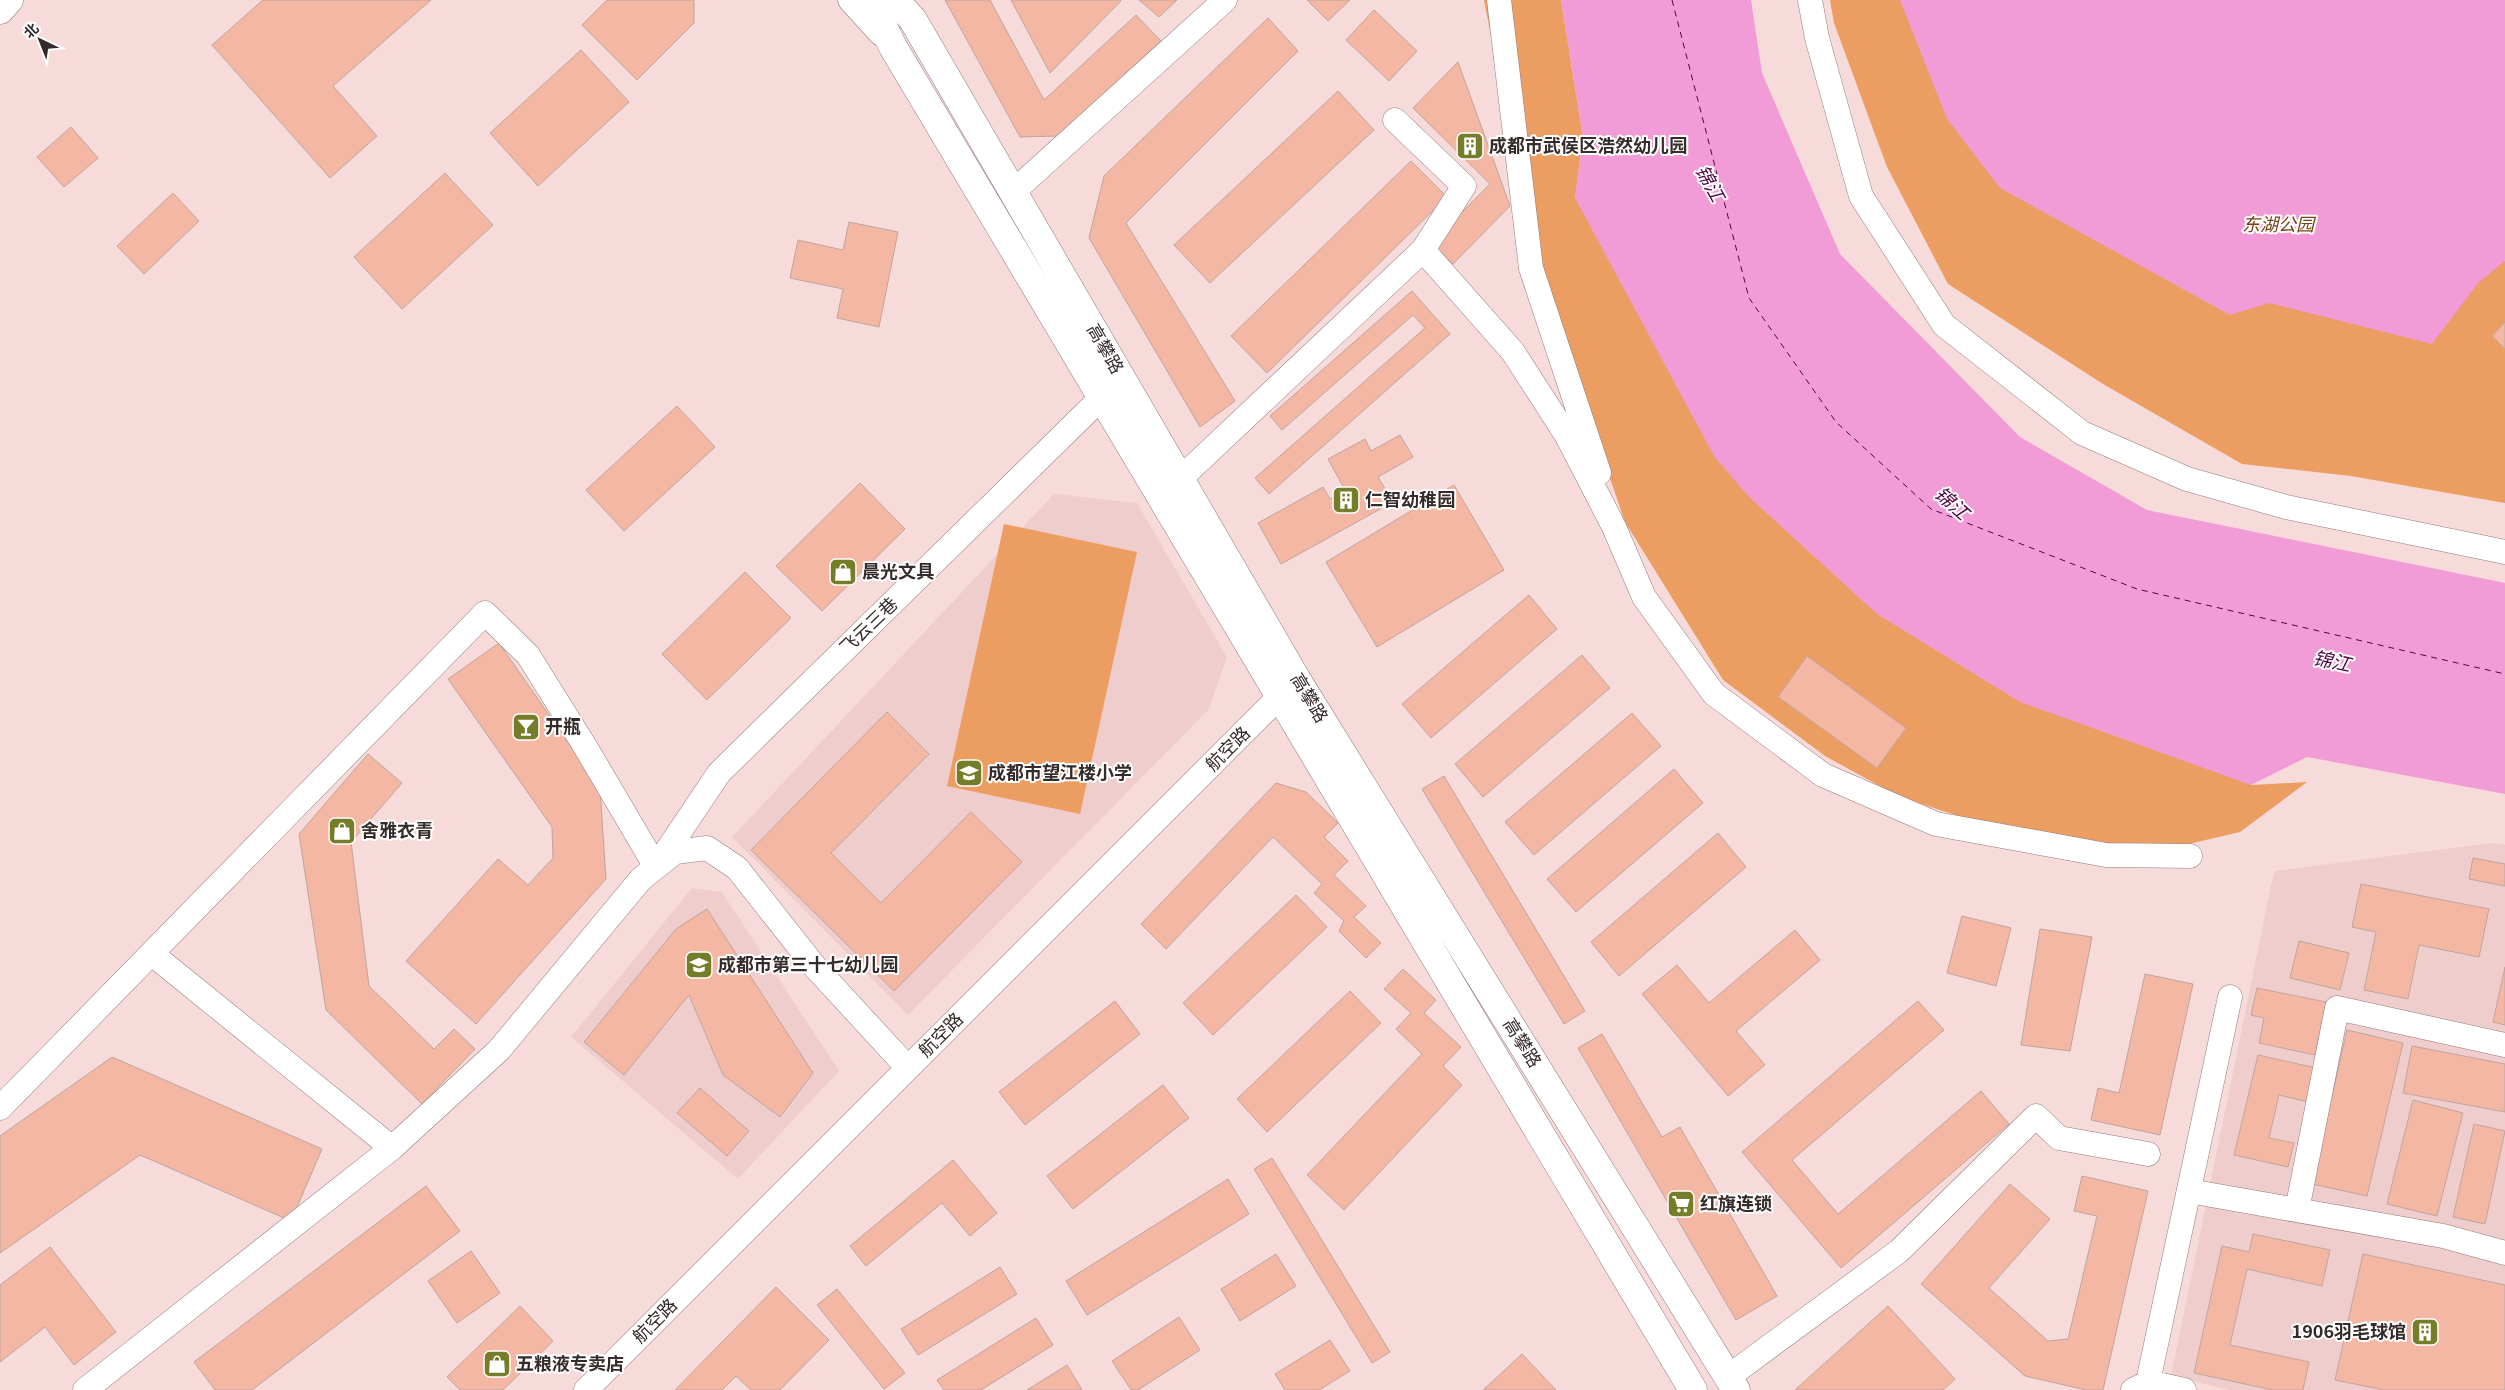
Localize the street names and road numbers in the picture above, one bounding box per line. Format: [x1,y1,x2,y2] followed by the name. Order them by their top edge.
[1082,318,1131,378] street label: 高攀路
[833,590,903,659] street label: 飞云三巷
[1286,667,1336,727] street label: 高攀路
[1198,719,1255,776] street label: 航空路
[911,1005,968,1062] street label: 航空路
[1498,1012,1549,1072] street label: 高攀路
[625,1291,682,1348] street label: 航空路

